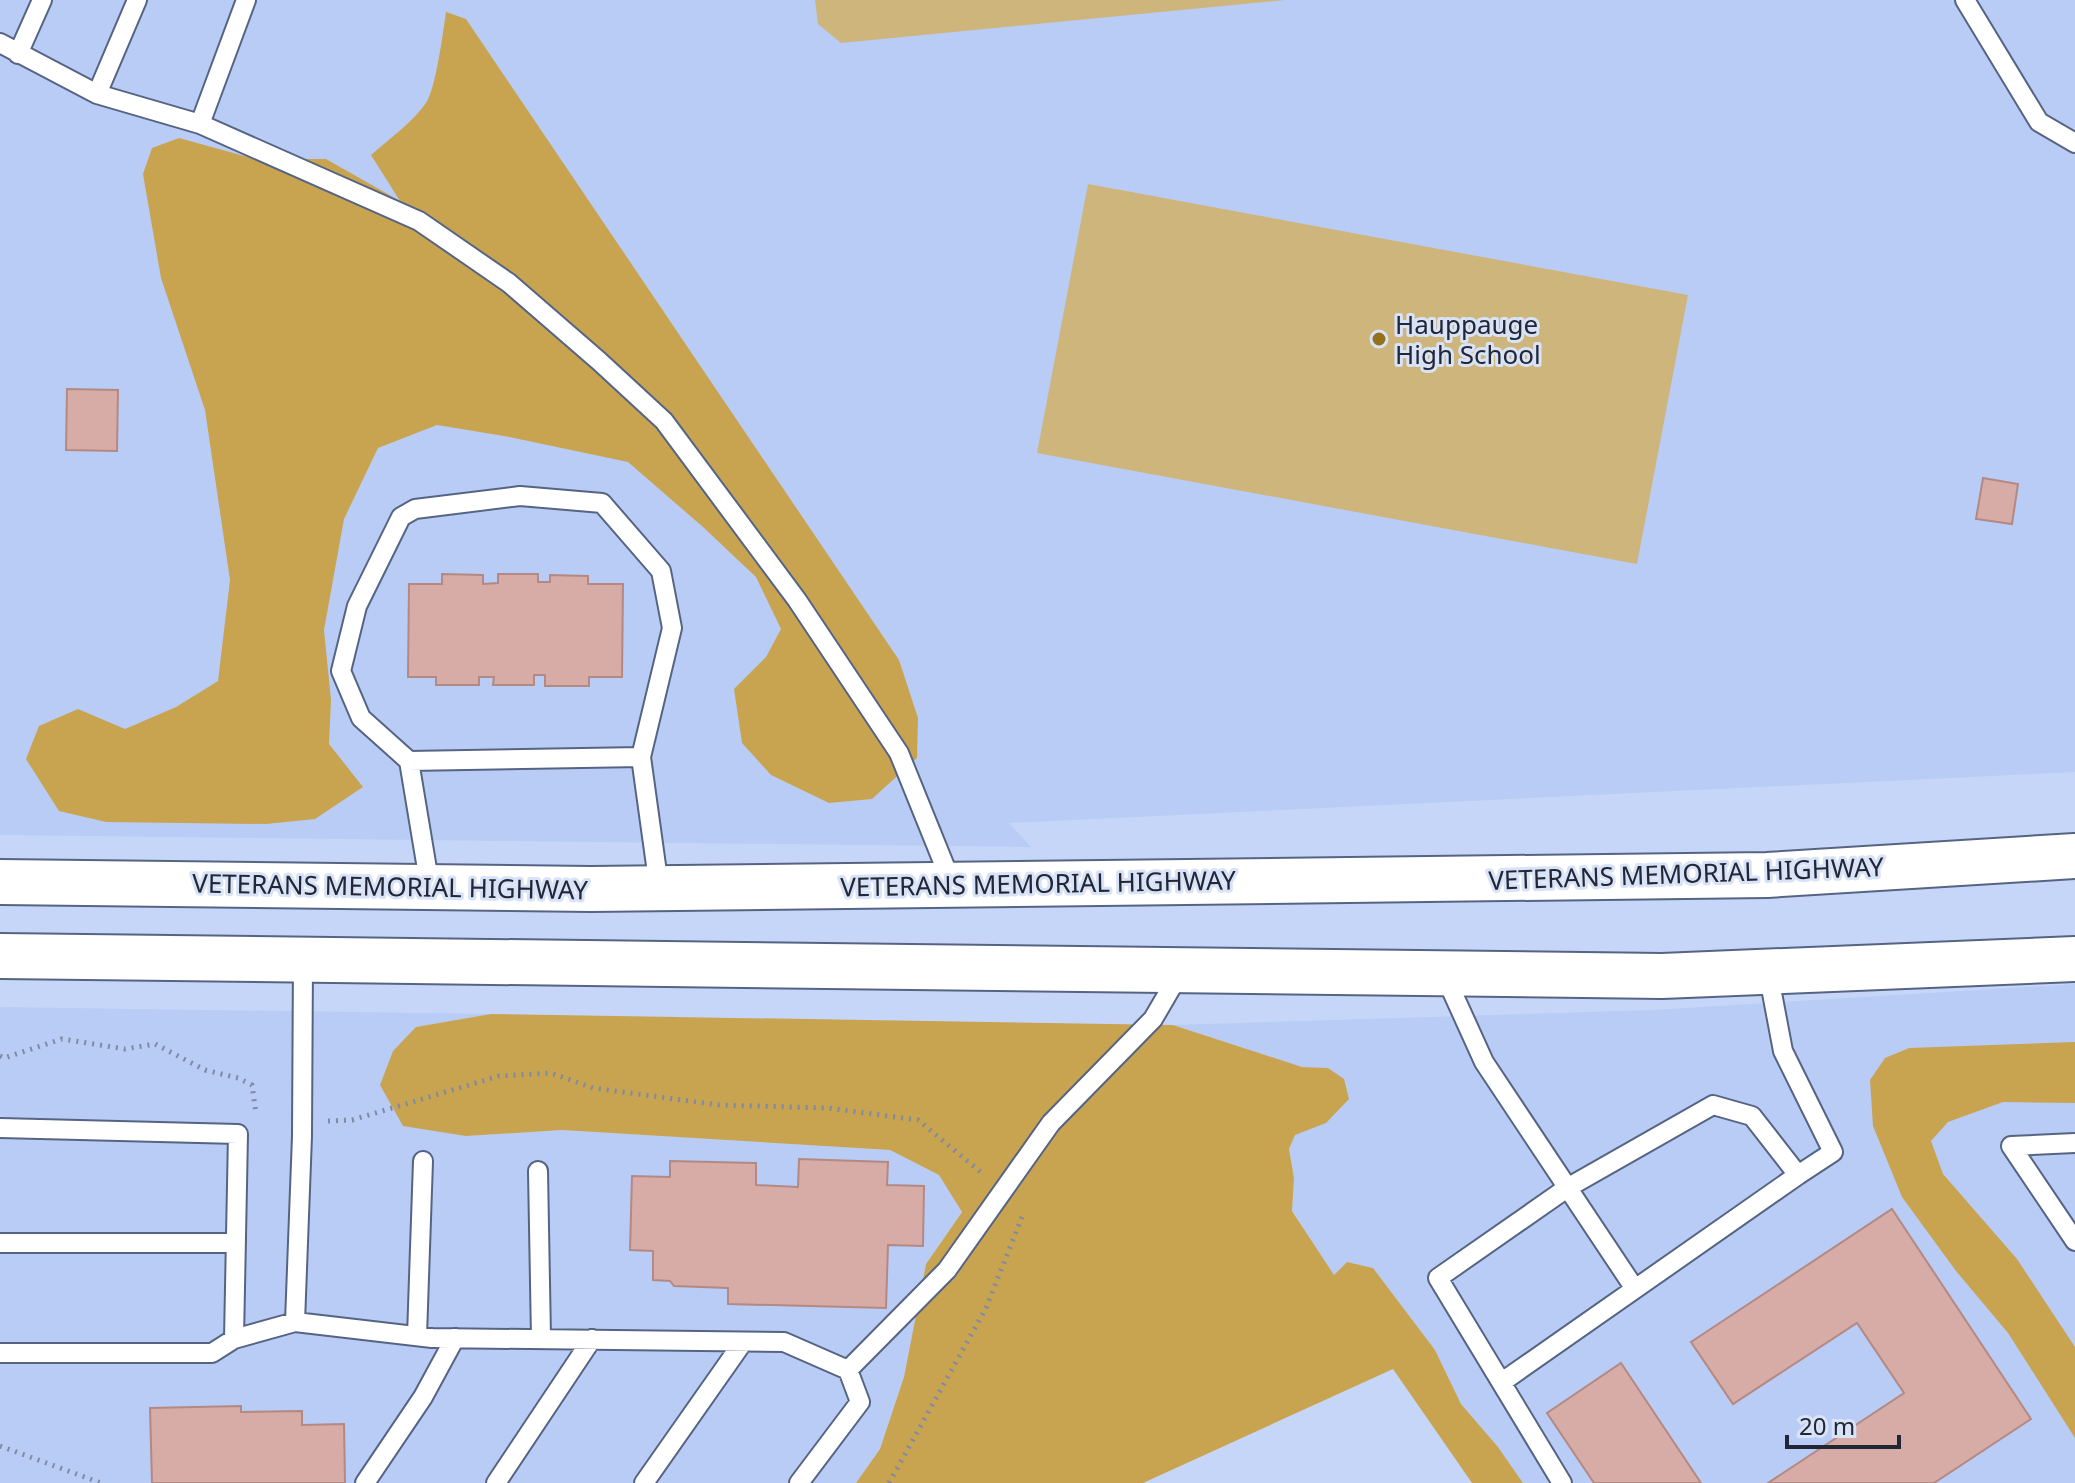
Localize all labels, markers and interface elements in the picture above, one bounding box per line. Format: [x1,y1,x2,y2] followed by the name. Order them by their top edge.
[1395,306,1541,372] place label: Hauppauge High School
[1370,330,1388,348] marker: Hauppauge High School
[1488,848,1885,898] street label: VETERANS MEMORIAL HIGHWAY
[840,862,1236,904] street label: VETERANS MEMORIAL HIGHWAY
[192,865,588,907] street label: VETERANS MEMORIAL HIGHWAY
[1787,1399,1899,1449] scale bar
[1799,1409,1855,1442] text: 20 m

